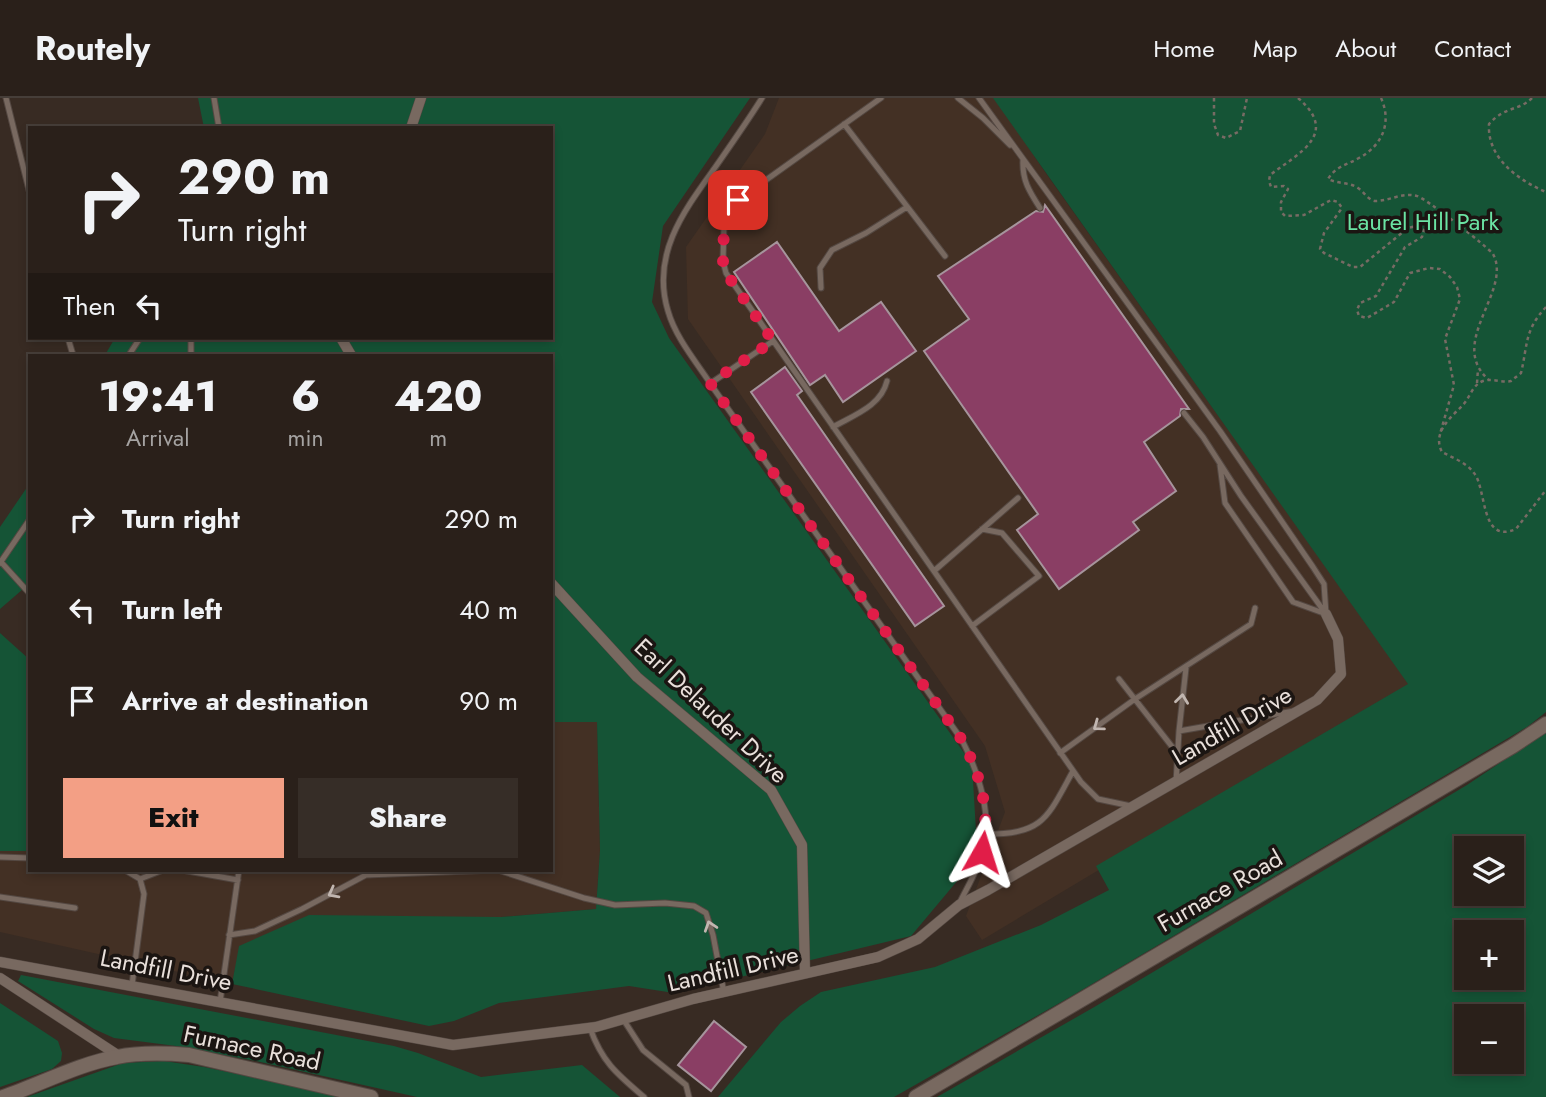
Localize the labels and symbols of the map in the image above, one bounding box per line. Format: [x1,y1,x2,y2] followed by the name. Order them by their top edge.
[708,170,768,230] pin
[1347,204,1500,239] park label: Laurel Hill Park
[627,630,796,791] street label: Earl Delauder Drive
[1165,677,1298,774] street label: Landfill Drive
[1175,694,1190,705] one-way arrow
[1093,717,1106,730] one-way arrow
[945,815,1019,889] position arrow
[1151,841,1289,941] street label: Furnace Road
[328,885,340,898] one-way arrow
[704,920,718,932] one-way arrow
[664,936,802,1001] street label: Landfill Drive
[97,940,235,999] street label: Landfill Drive
[180,1016,324,1079] street label: Furnace Road

